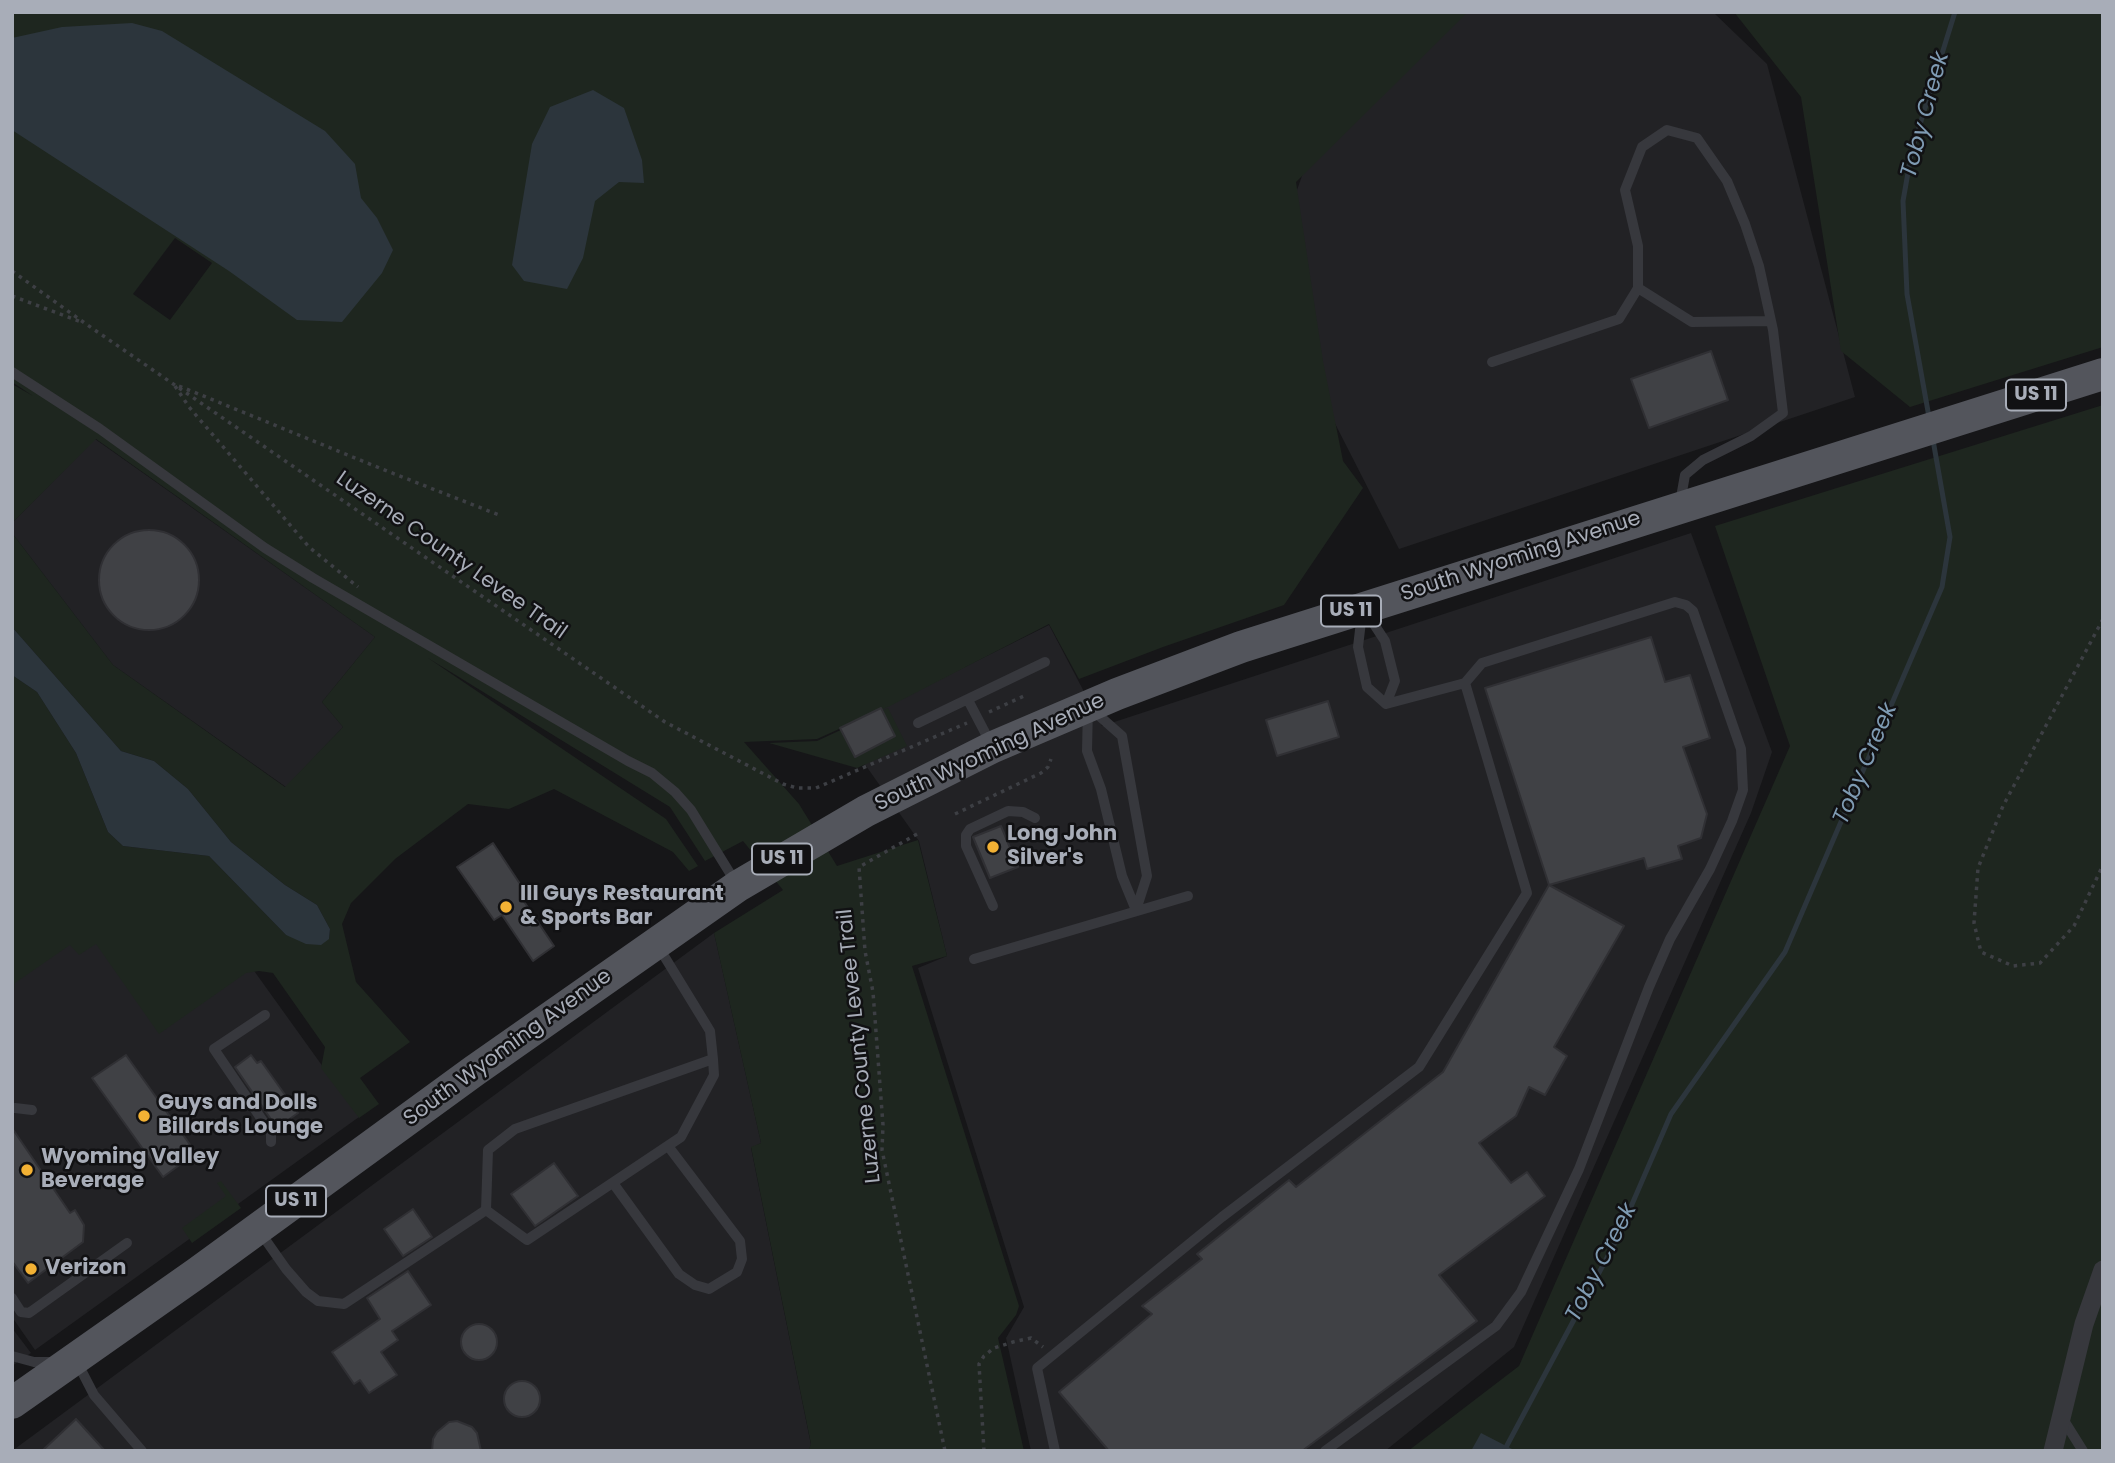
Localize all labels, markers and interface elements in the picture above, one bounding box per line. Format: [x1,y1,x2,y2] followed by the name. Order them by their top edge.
[1896,49,1956,181] water label: Toby Creek
[2006,380,2066,410] road number: US 11
[331,467,571,645] street label: Luzerne County Levee Trail
[1398,506,1644,608] street label: South Wyoming Avenue
[1321,596,1381,626] road number: US 11
[871,689,1109,817] street label: South Wyoming Avenue
[1828,699,1904,829] water label: Toby Creek
[1007,822,1117,872] place label: Long John Silver's
[985,839,1001,855] marker: Long John Silver's
[752,844,812,874] road number: US 11
[520,882,724,932] place label: III Guys Restaurant & Sports Bar
[498,899,514,915] marker: III Guys Restaurant & Sports Bar
[833,908,887,1184] street label: Luzerne County Levee Trail
[399,964,617,1132] street label: South Wyoming Avenue
[158,1091,323,1141] place label: Guys and Dolls Billards Lounge
[136,1108,152,1124] marker: Guys and Dolls Billards Lounge
[41,1145,219,1195] place label: Wyoming Valley Beverage
[19,1162,35,1178] marker: Wyoming Valley Beverage
[266,1186,326,1217] road number: US 11
[1560,1199,1644,1327] water label: Toby Creek
[45,1256,126,1282] place label: Verizon
[23,1261,39,1277] marker: Verizon

